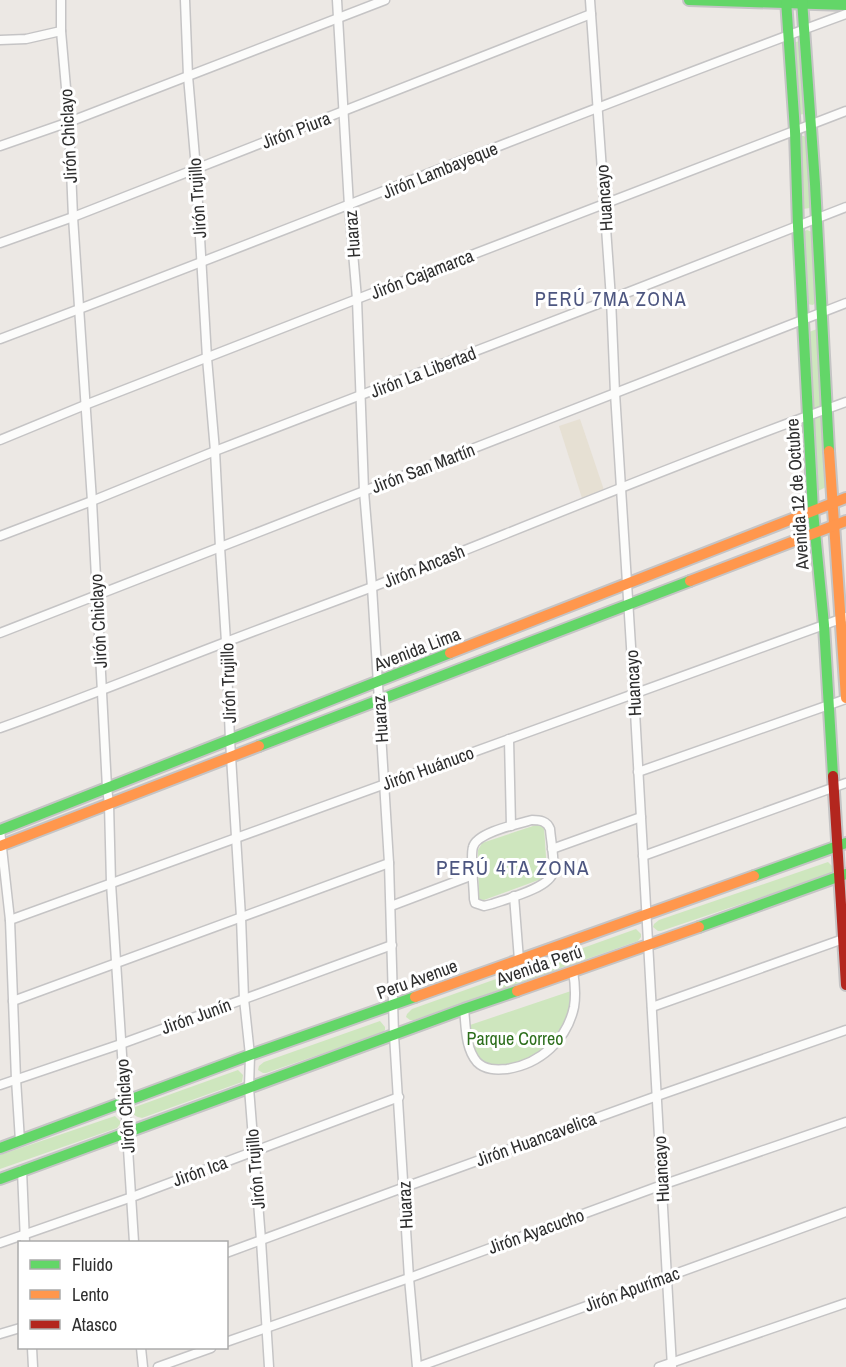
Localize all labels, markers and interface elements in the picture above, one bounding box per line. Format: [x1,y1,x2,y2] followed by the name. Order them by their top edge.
[53,88,83,184] street label: Jirón Chiclayo
[258,105,334,155] street label: Jirón Piura
[379,136,501,204] street label: Jirón Lambayeque
[182,157,212,239] street label: Jirón Trujillo
[589,164,619,232] street label: Huancayo
[338,209,366,259] street label: Huaraz
[367,243,477,305] street label: Jirón Cajamarca
[535,285,687,312] district label: PERÚ 7MA ZONA
[366,340,480,404] street label: Jirón La Libertad
[779,418,815,571] street label: Avenida 12 de Octubre
[368,437,478,499] street label: Jirón San Martín
[380,538,468,594] street label: Jirón Ancash
[83,573,113,669] street label: Jirón Chiclayo
[369,621,464,677] street label: Avenida Lima
[214,642,242,724] street label: Jirón Trujillo
[619,649,647,717] street label: Huancayo
[366,694,394,744] street label: Huaraz
[379,740,477,796] street label: Jirón Huánuco
[436,853,590,882] district label: PERÚ 4TA ZONA
[492,939,585,992] street label: Avenida Perú
[373,953,461,1005] street label: Peru Avenue
[157,992,235,1040] street label: Jirón Junín
[467,1026,563,1051] park label: Parque Correo
[109,1058,141,1154] street label: Jirón Chiclayo
[472,1106,600,1172] street label: Jirón Huancavelica
[239,1128,271,1210] street label: Jirón Trujillo
[647,1135,675,1203] street label: Huancayo
[169,1150,231,1192] street label: Jirón Ica
[391,1181,419,1229] street label: Huaraz
[484,1202,588,1260] street label: Jirón Ayacucho
[18,1241,228,1349] legend
[72,1252,113,1277] text: Fluido
[581,1260,683,1318] street label: Jirón Apurímac
[72,1282,109,1307] text: Lento
[71,1312,117,1337] text: Atasco

